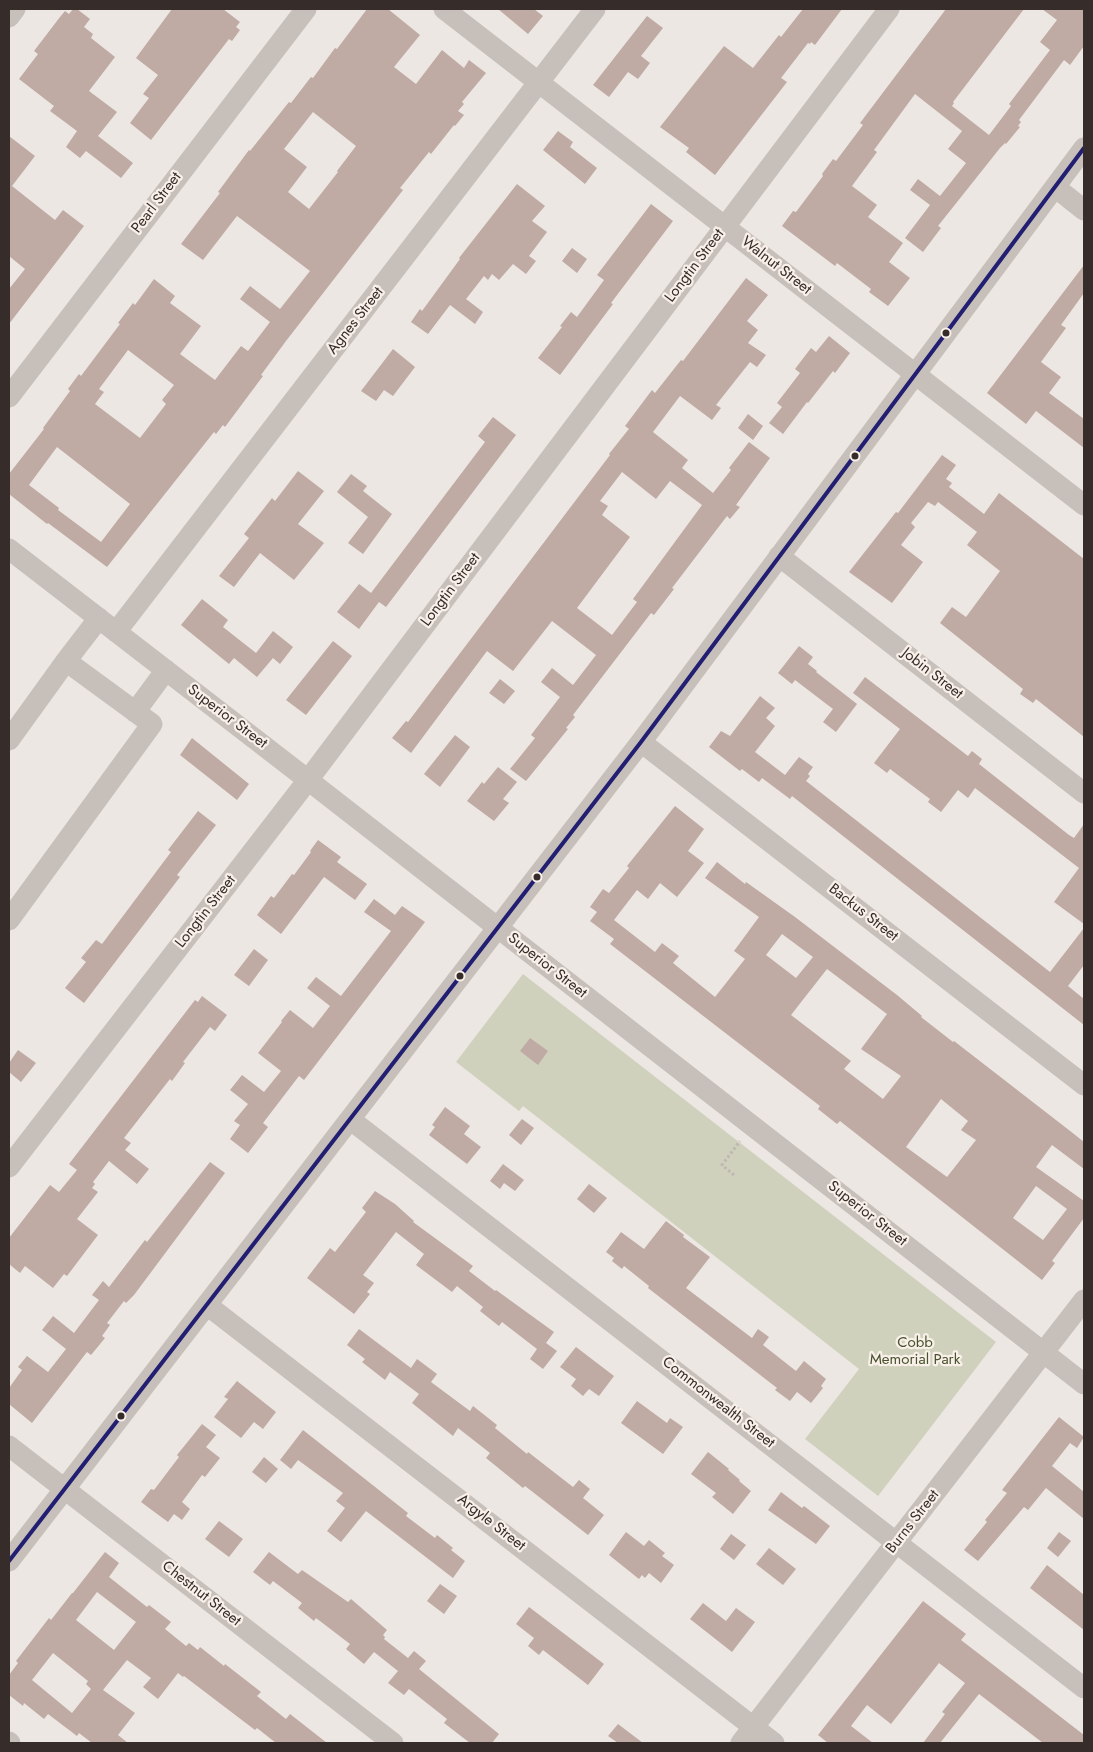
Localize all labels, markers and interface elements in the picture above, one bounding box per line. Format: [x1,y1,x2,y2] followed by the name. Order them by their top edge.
[128,169,186,237] street label: Pearl Street
[662,226,728,306] street label: Longtin Street
[737,233,815,299] street label: Walnut Street
[324,284,388,358] street label: Agnes Street
[941,328,951,338] unlabelled marker
[850,451,860,461] unlabelled marker
[418,550,484,630] street label: Longtin Street
[898,645,966,703] street label: Jobin Street
[184,681,270,753] street label: Superior Street
[172,872,240,952] street label: Longtin Street
[532,872,542,882] unlabelled marker
[825,880,901,946] street label: Backus Street
[504,930,590,1002] street label: Superior Street
[455,971,465,981] unlabelled marker
[824,1178,910,1250] street label: Superior Street
[870,1334,960,1369] park label: Cobb Memorial Park
[658,1353,778,1453] street label: Commonwealth Street
[116,1411,126,1421] unlabelled marker
[883,1487,943,1557] street label: Burns Street
[453,1491,529,1555] street label: Argyle Street
[158,1558,244,1630] street label: Chestnut Street

